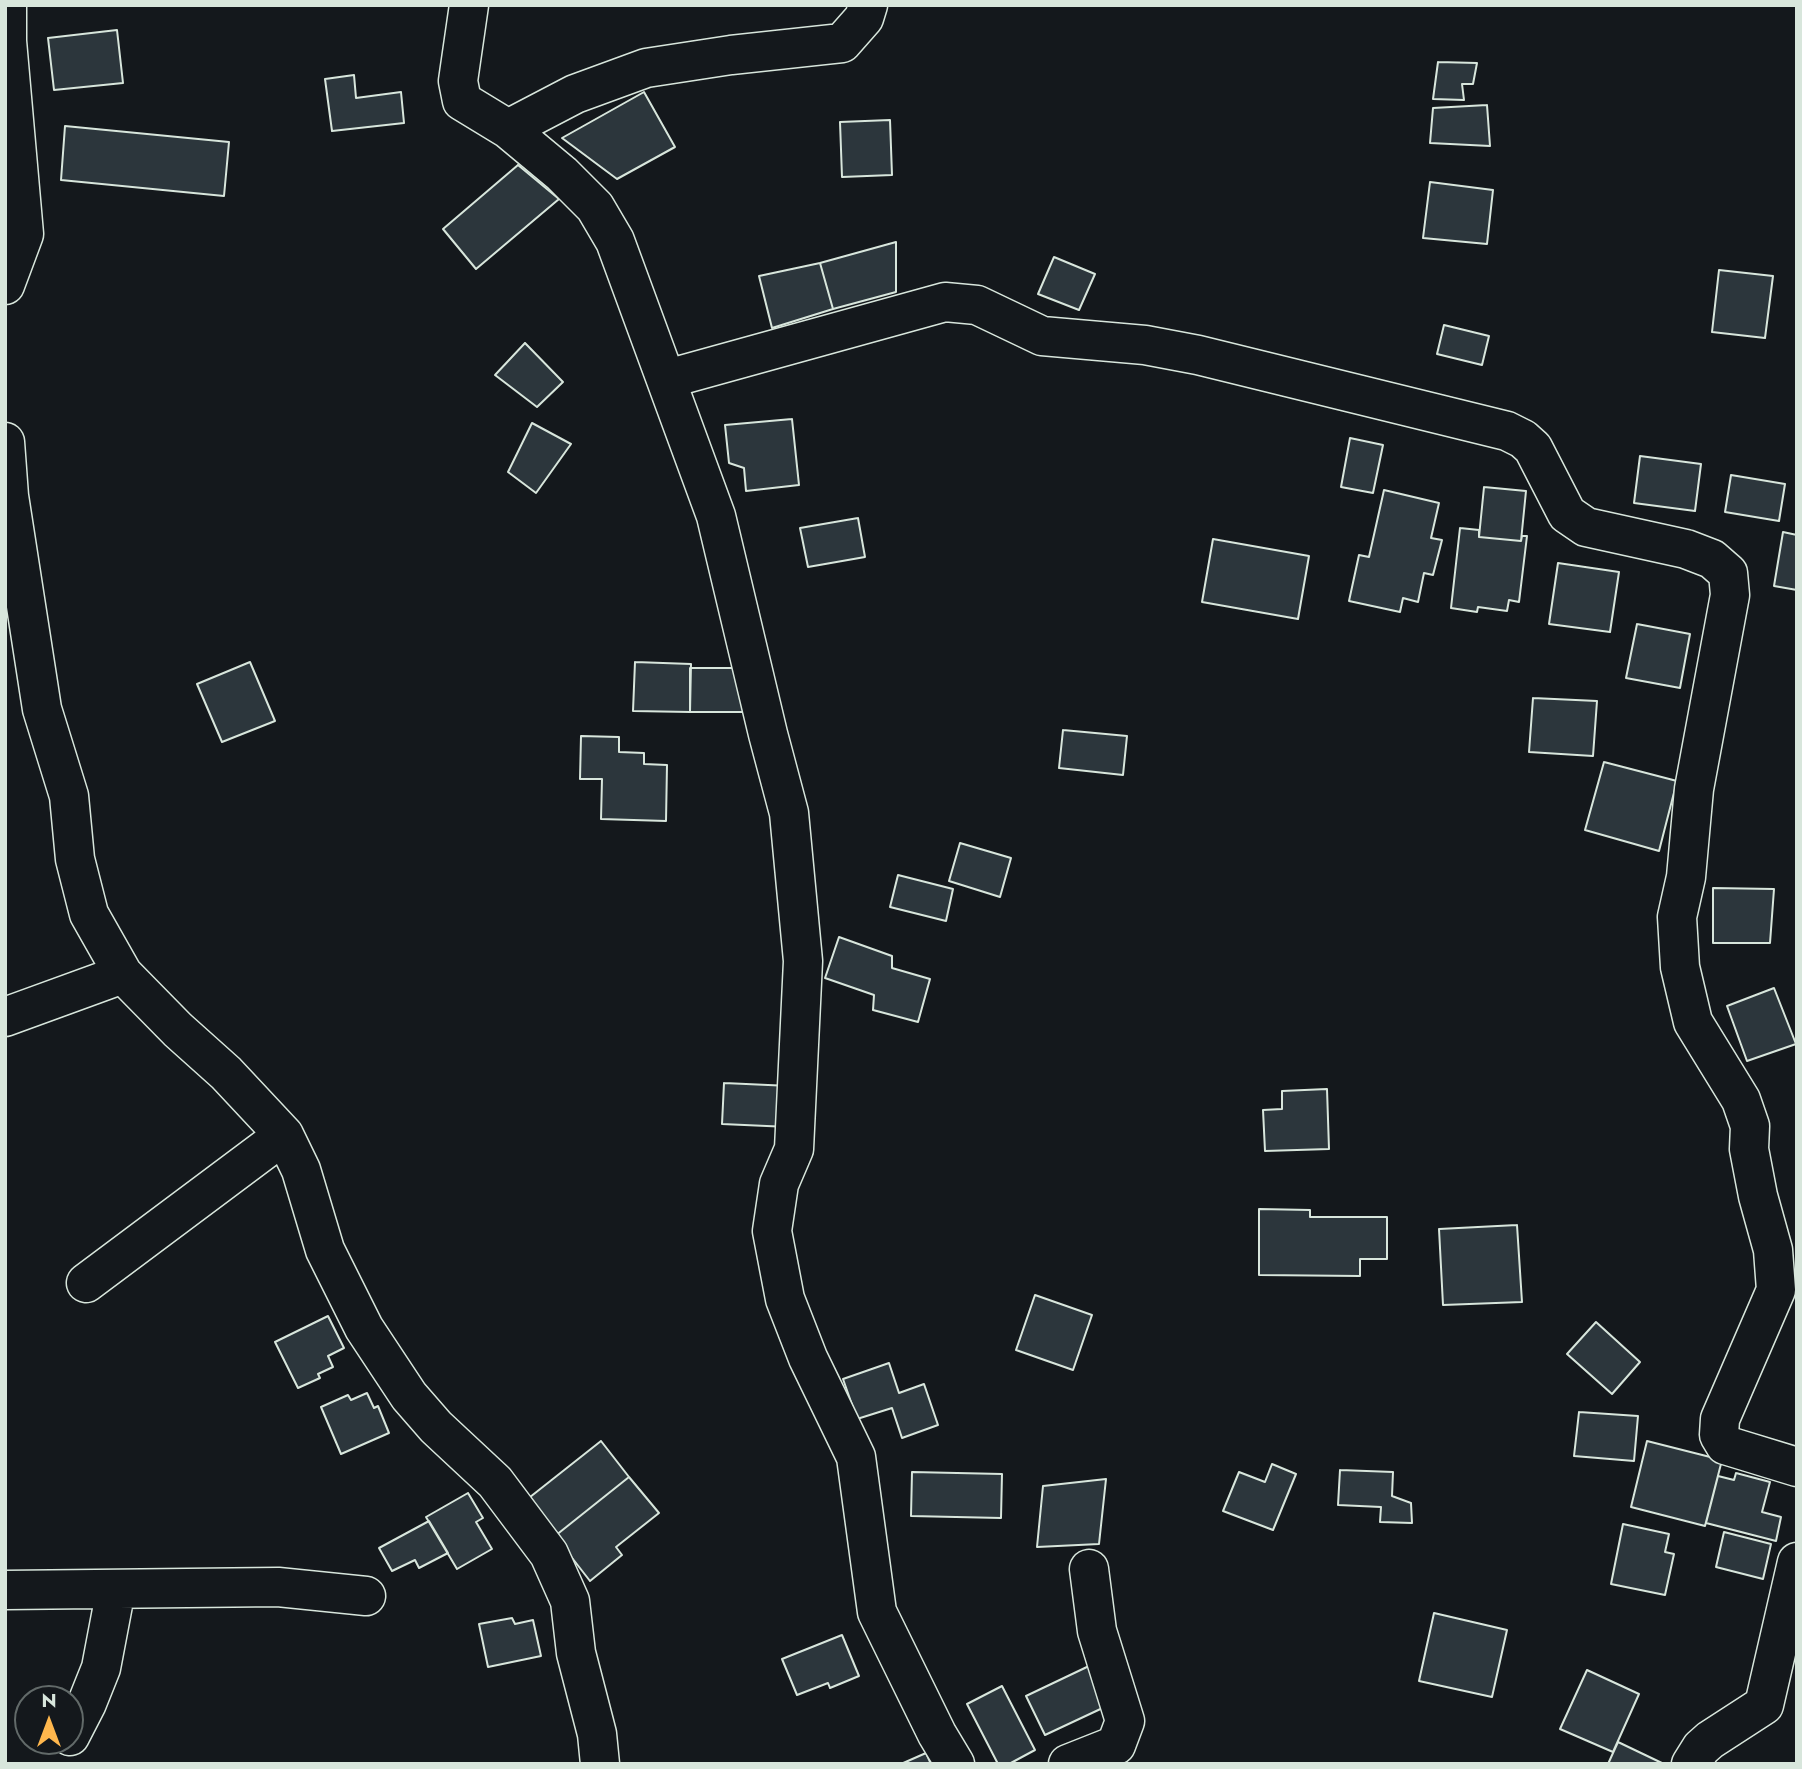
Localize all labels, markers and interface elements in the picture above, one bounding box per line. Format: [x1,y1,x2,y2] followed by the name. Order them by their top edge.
[14,1685,84,1755] north arrow
[41,1687,57,1714] text: N

